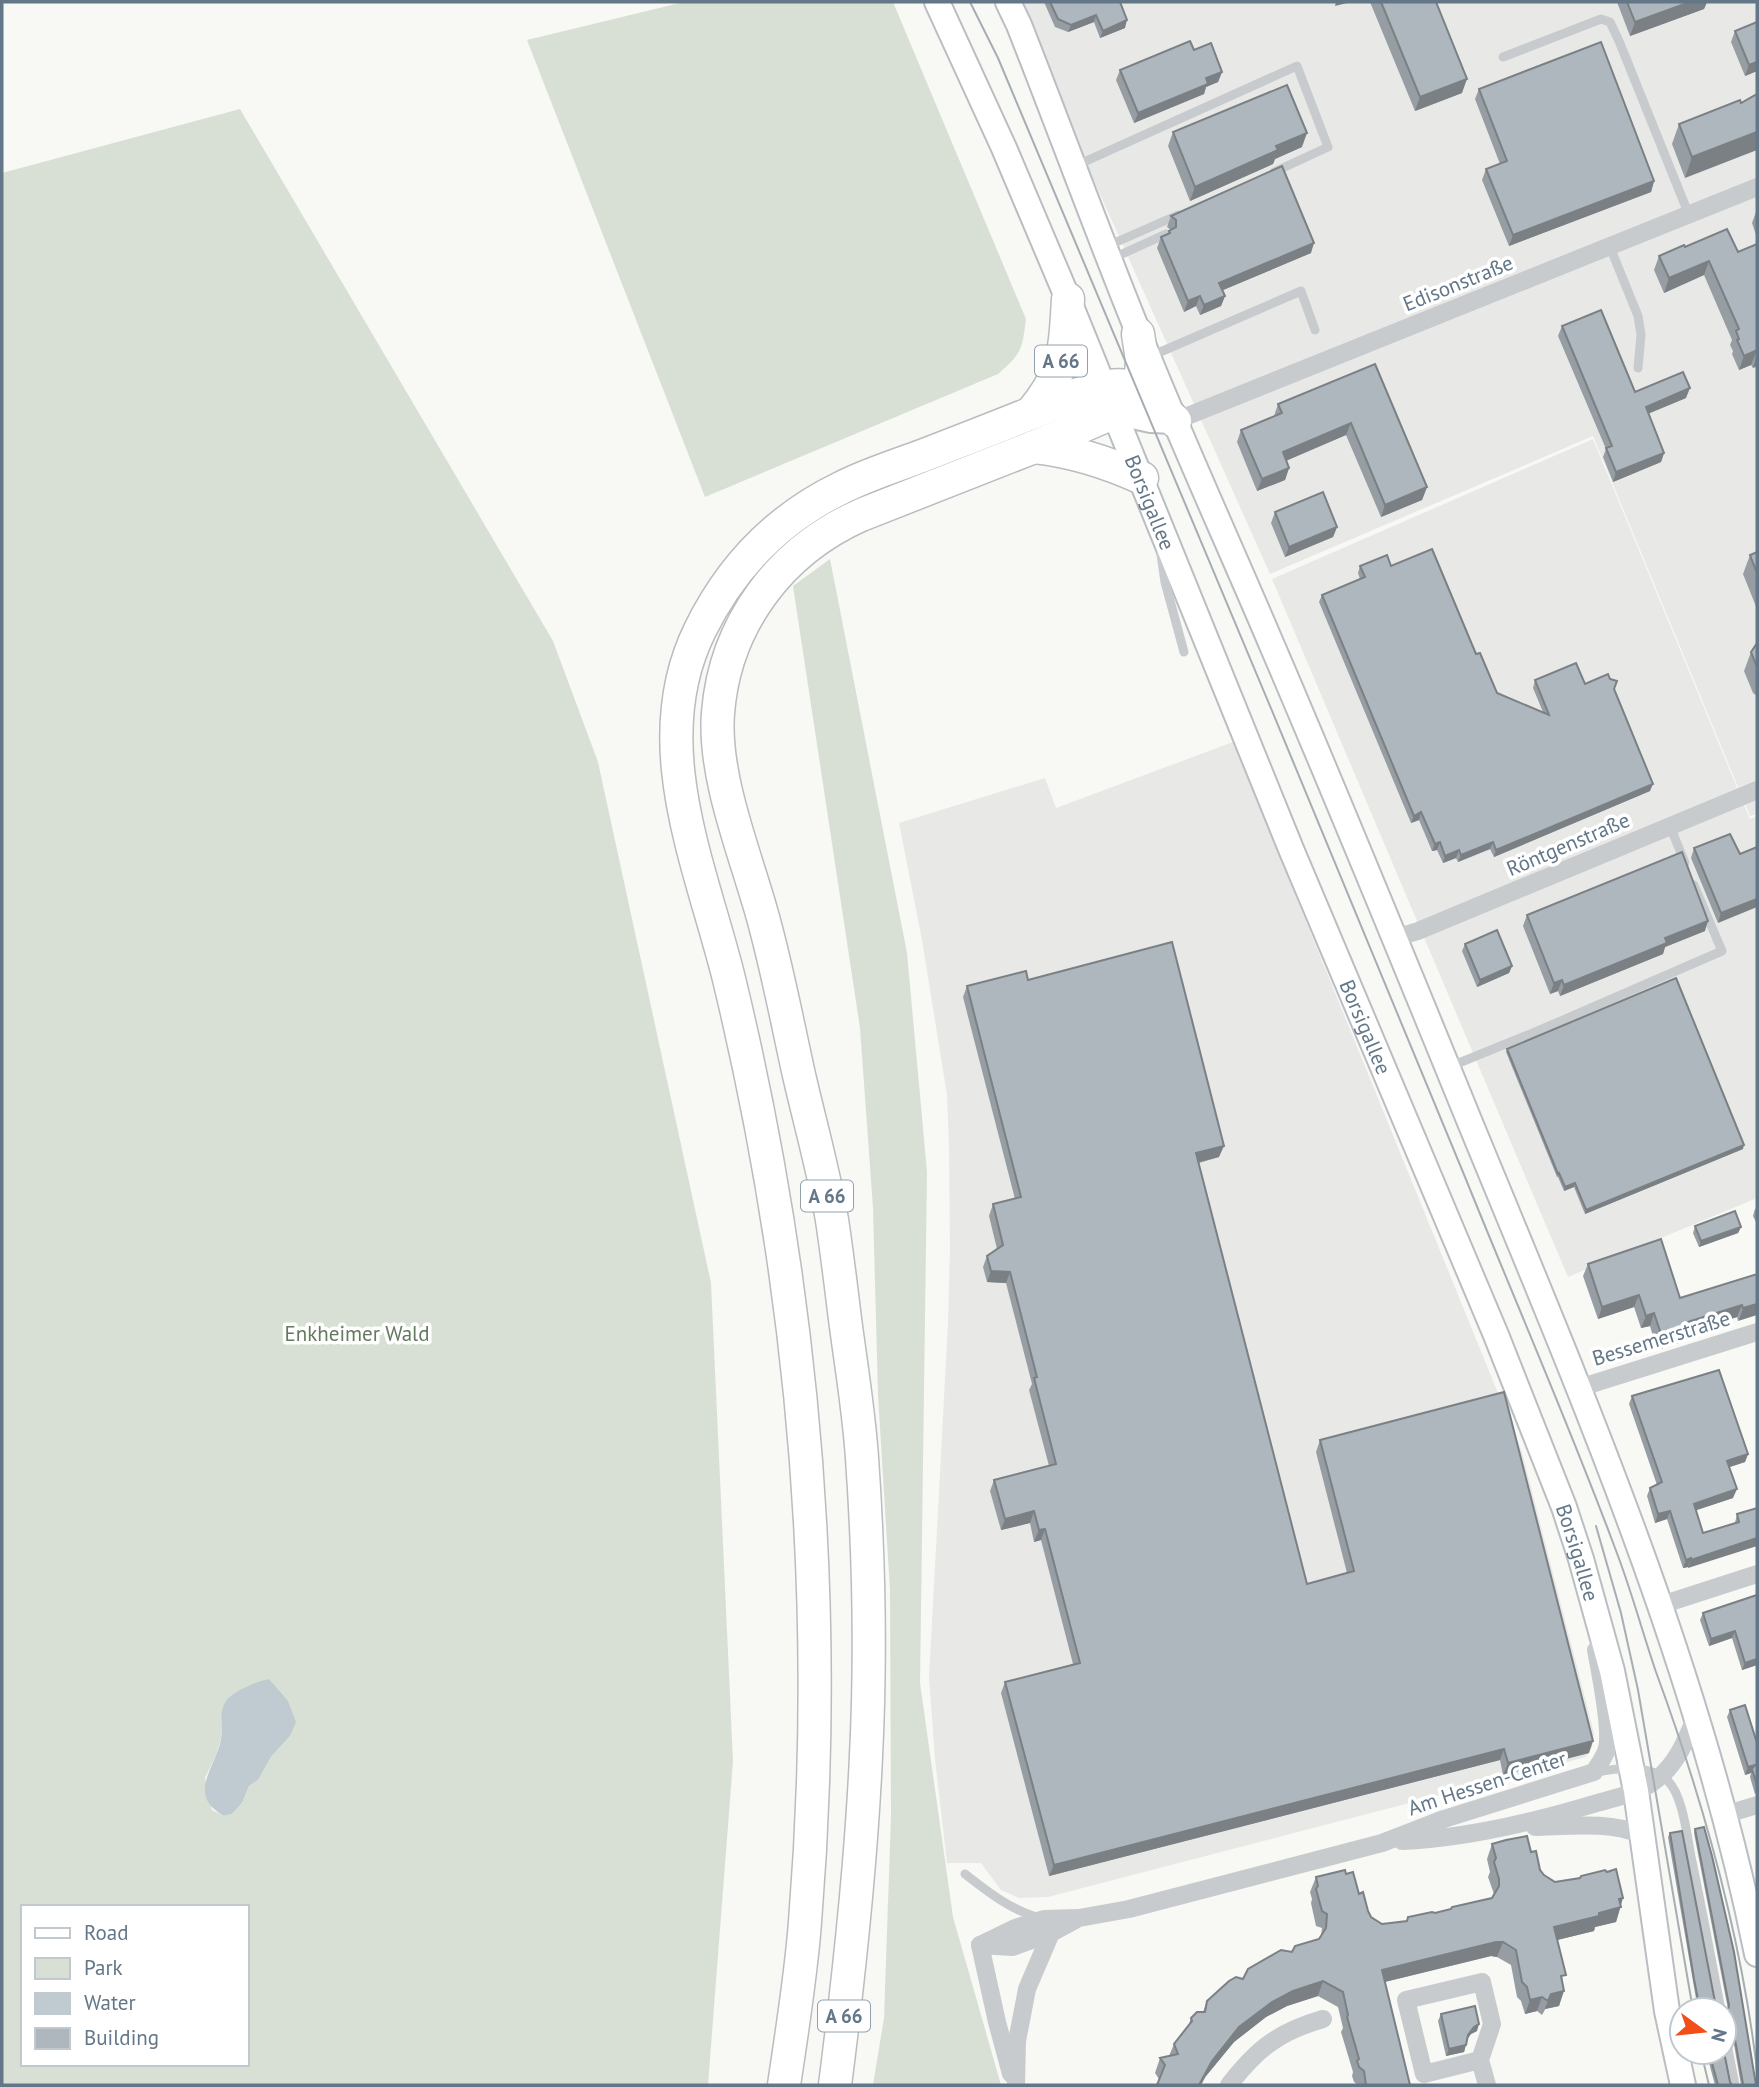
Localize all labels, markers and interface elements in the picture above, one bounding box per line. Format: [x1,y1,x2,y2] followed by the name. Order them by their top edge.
[1399,249,1517,317] street label: Edisonstraße
[1035,346,1087,376] road number: A 66
[1119,451,1182,554] street label: Borsigallee
[1502,806,1634,882] street label: Röntgenstraße
[1334,975,1398,1078] street label: Borsigallee
[801,1180,853,1212] road number: A 66
[1589,1304,1733,1372] street label: Bessemerstraße
[284,1320,430,1347] park label: Enkheimer Wald
[1550,1500,1605,1604] street label: Borsigallee
[1404,1745,1570,1821] street label: Am Hessen-Center
[21,1905,248,2066] legend
[84,1919,128,1946] text: Road
[84,1954,123,1981] text: Park
[84,1989,136,2016] text: Water
[1668,1996,1738,2066] north arrow
[818,2000,870,2032] road number: A 66
[84,2024,159,2051] text: Building
[1706,2026,1733,2045] text: N

